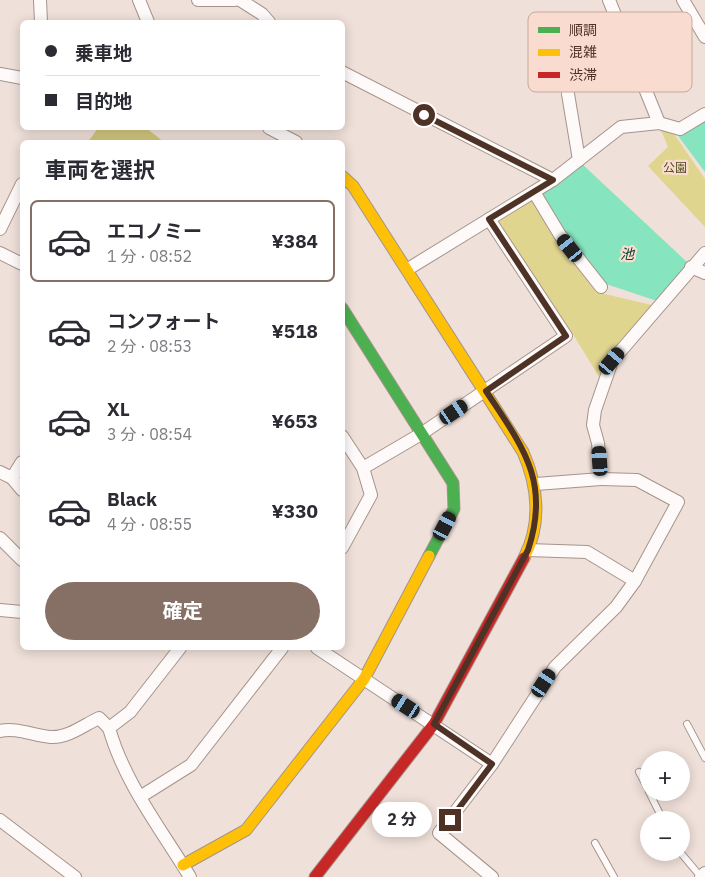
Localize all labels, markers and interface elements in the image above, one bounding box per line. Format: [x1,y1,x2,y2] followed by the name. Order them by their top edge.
[528,12,692,92] legend
[569,21,597,39] text: 順調
[75,41,132,65] text: 乗車地
[569,43,597,61] text: 混雑
[569,66,597,84] text: 渋滞
[75,89,132,113] text: 目的地
[413,104,435,126] route start
[45,155,155,184] text: 車両を選択
[663,160,687,175] park label: 公園
[47,219,92,264] icon: car
[107,219,202,243] text: エコノミー
[271,229,318,253] text: ¥384
[554,232,585,264] car
[620,245,636,263] water label: 池
[107,246,192,266] text: 1 分 · 08:52
[47,309,92,354] icon: car
[107,309,220,333] text: コンフォート
[271,319,318,343] text: ¥518
[107,336,192,356] text: 2 分 · 08:53
[596,345,627,377] car
[107,397,130,421] text: XL
[437,397,470,427] car
[47,399,92,444] icon: car
[271,409,318,433] text: ¥653
[107,424,192,444] text: 3 分 · 08:54
[591,446,608,476] car
[107,487,157,511] text: Black
[47,489,92,534] icon: car
[271,499,318,523] text: ¥330
[431,509,458,543] car
[107,514,192,534] text: 4 分 · 08:55
[45,582,320,640] button: 確定
[529,666,558,700] car
[389,692,422,720] car
[640,751,690,861] map controls
[640,751,690,801] button: +
[372,802,432,838] callout: 2 分
[387,809,417,829] text: 2 分
[439,809,461,831] route end
[640,811,690,861] button: −

